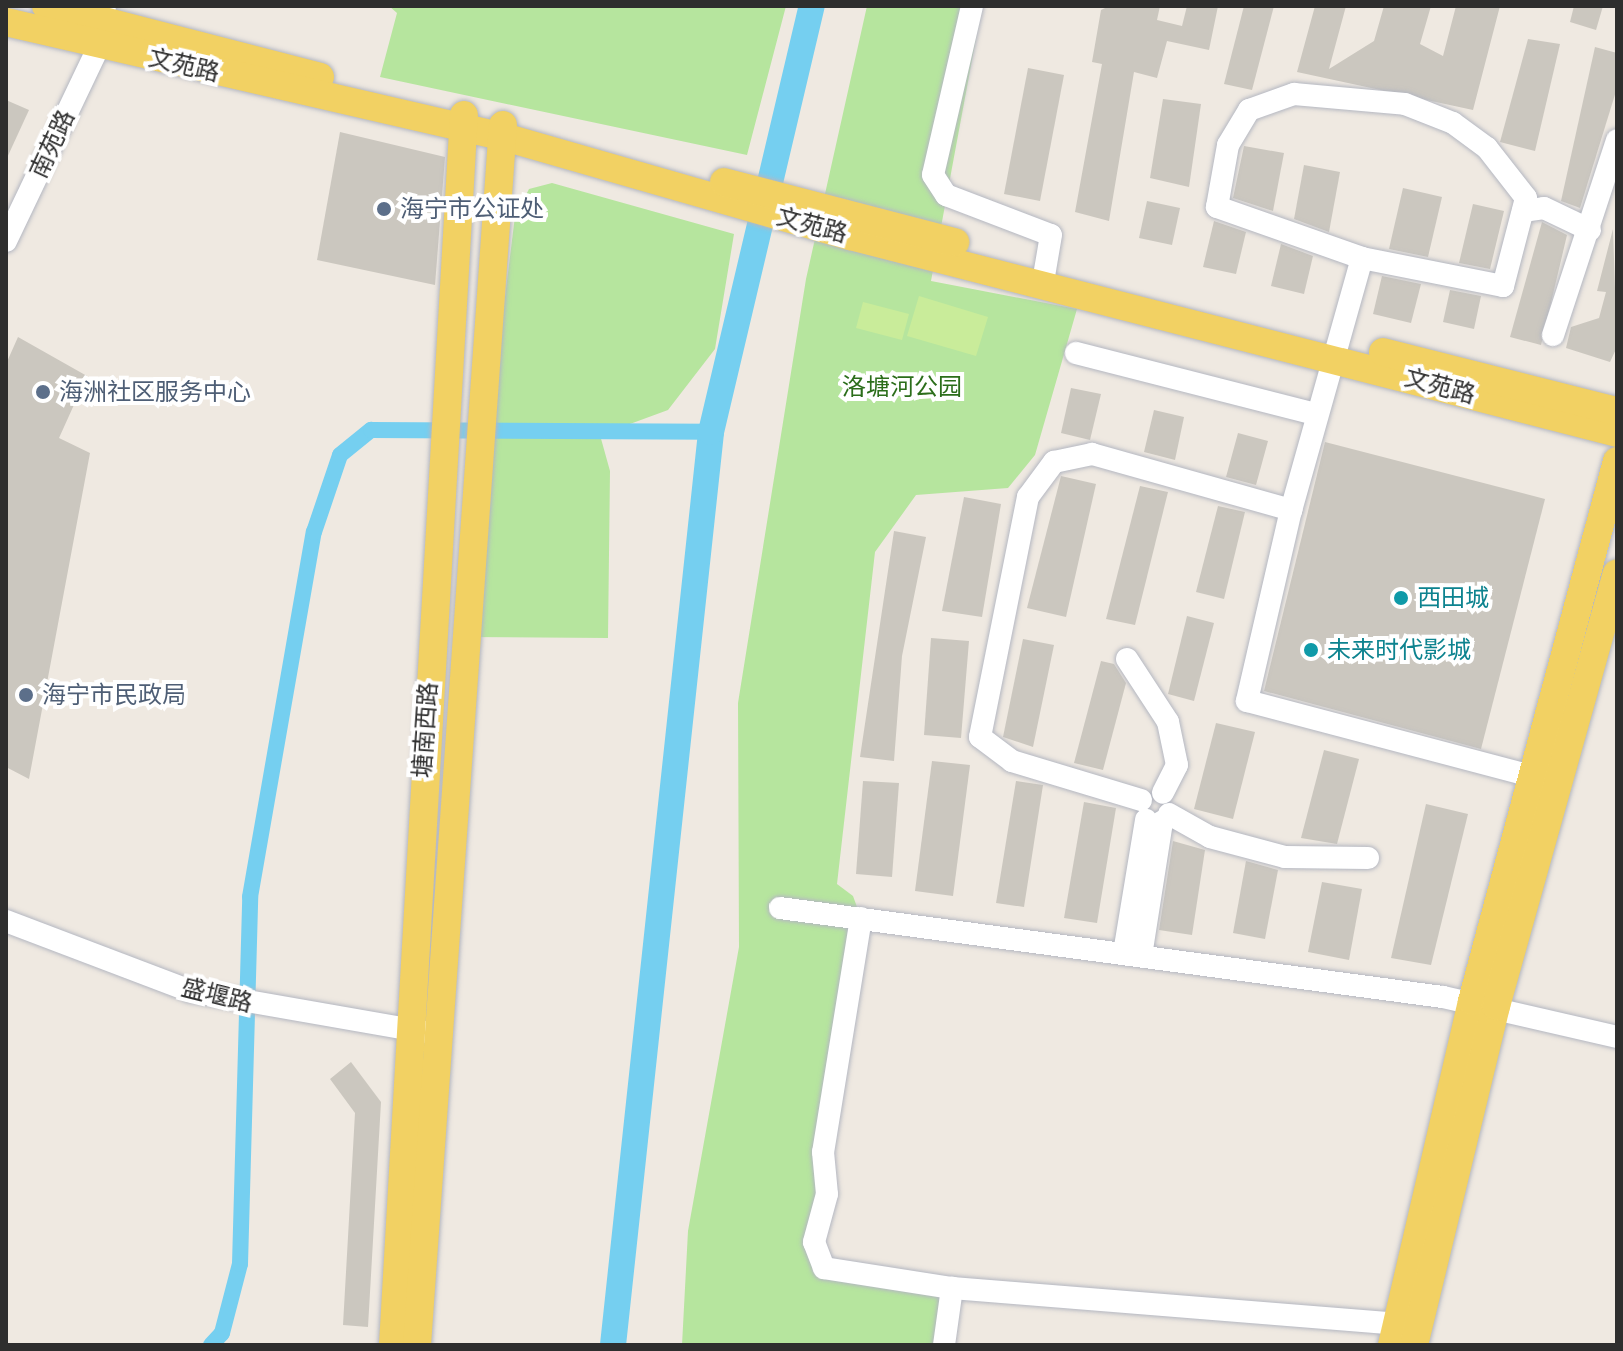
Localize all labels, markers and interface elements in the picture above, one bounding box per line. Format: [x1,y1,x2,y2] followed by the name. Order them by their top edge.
[146,43,222,87] street label: 文苑路
[24,105,80,183] street label: 南苑路
[400,195,544,223] place label: 海宁市公证处
[375,200,393,218] marker: 海宁市公证处
[773,202,851,248] street label: 文苑路
[1401,363,1479,409] street label: 文苑路
[842,373,962,401] park label: 洛塘河公园
[59,378,251,406] place label: 海洲社区服务中心
[34,383,52,401] marker: 海洲社区服务中心
[1417,584,1489,612] place label: 西田城
[1392,589,1410,607] marker: 西田城
[1327,636,1471,664] place label: 未来时代影城
[1302,641,1320,659] marker: 未来时代影城
[42,681,186,709] place label: 海宁市民政局
[407,681,443,779] street label: 塘南西路
[17,686,35,704] marker: 海宁市民政局
[179,972,255,1018] street label: 盛堰路

